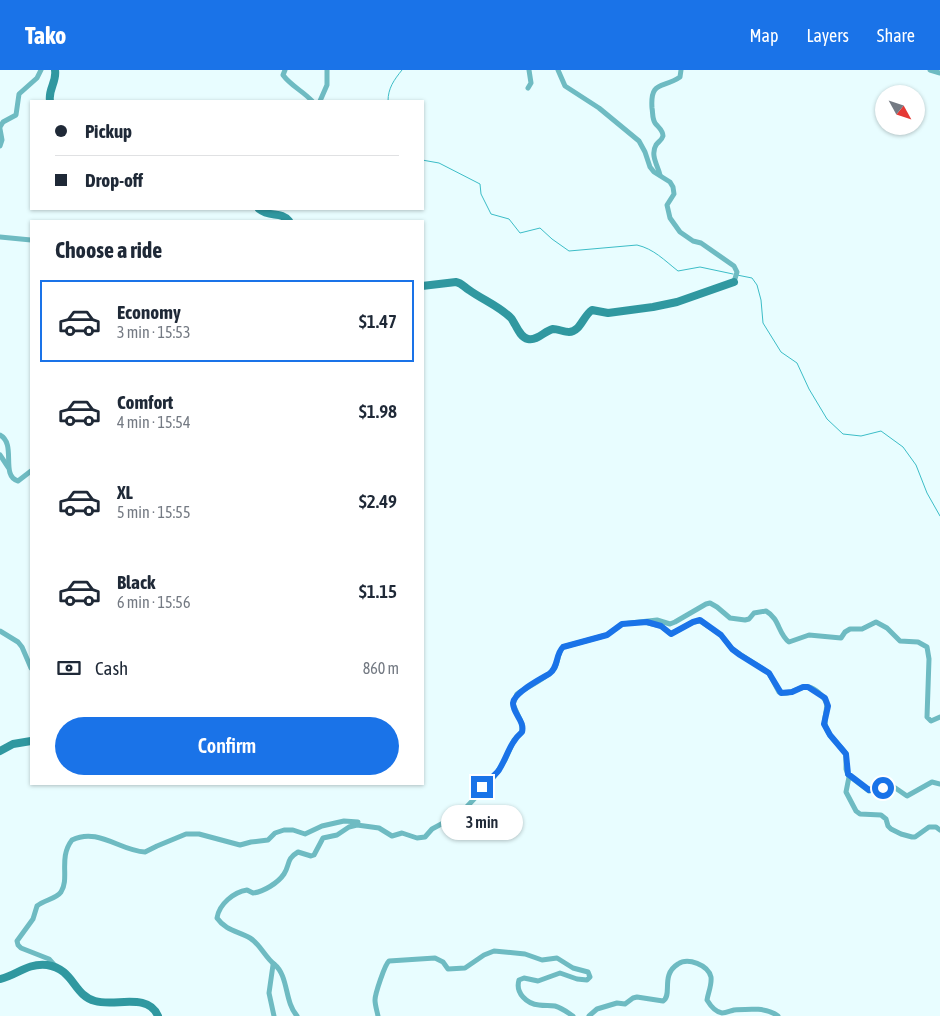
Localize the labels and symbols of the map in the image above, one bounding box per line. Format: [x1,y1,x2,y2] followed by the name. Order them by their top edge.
[875,85,925,135] north arrow
[471,776,493,798] route end
[872,777,894,799] route start
[441,804,523,840] callout: 3 min

